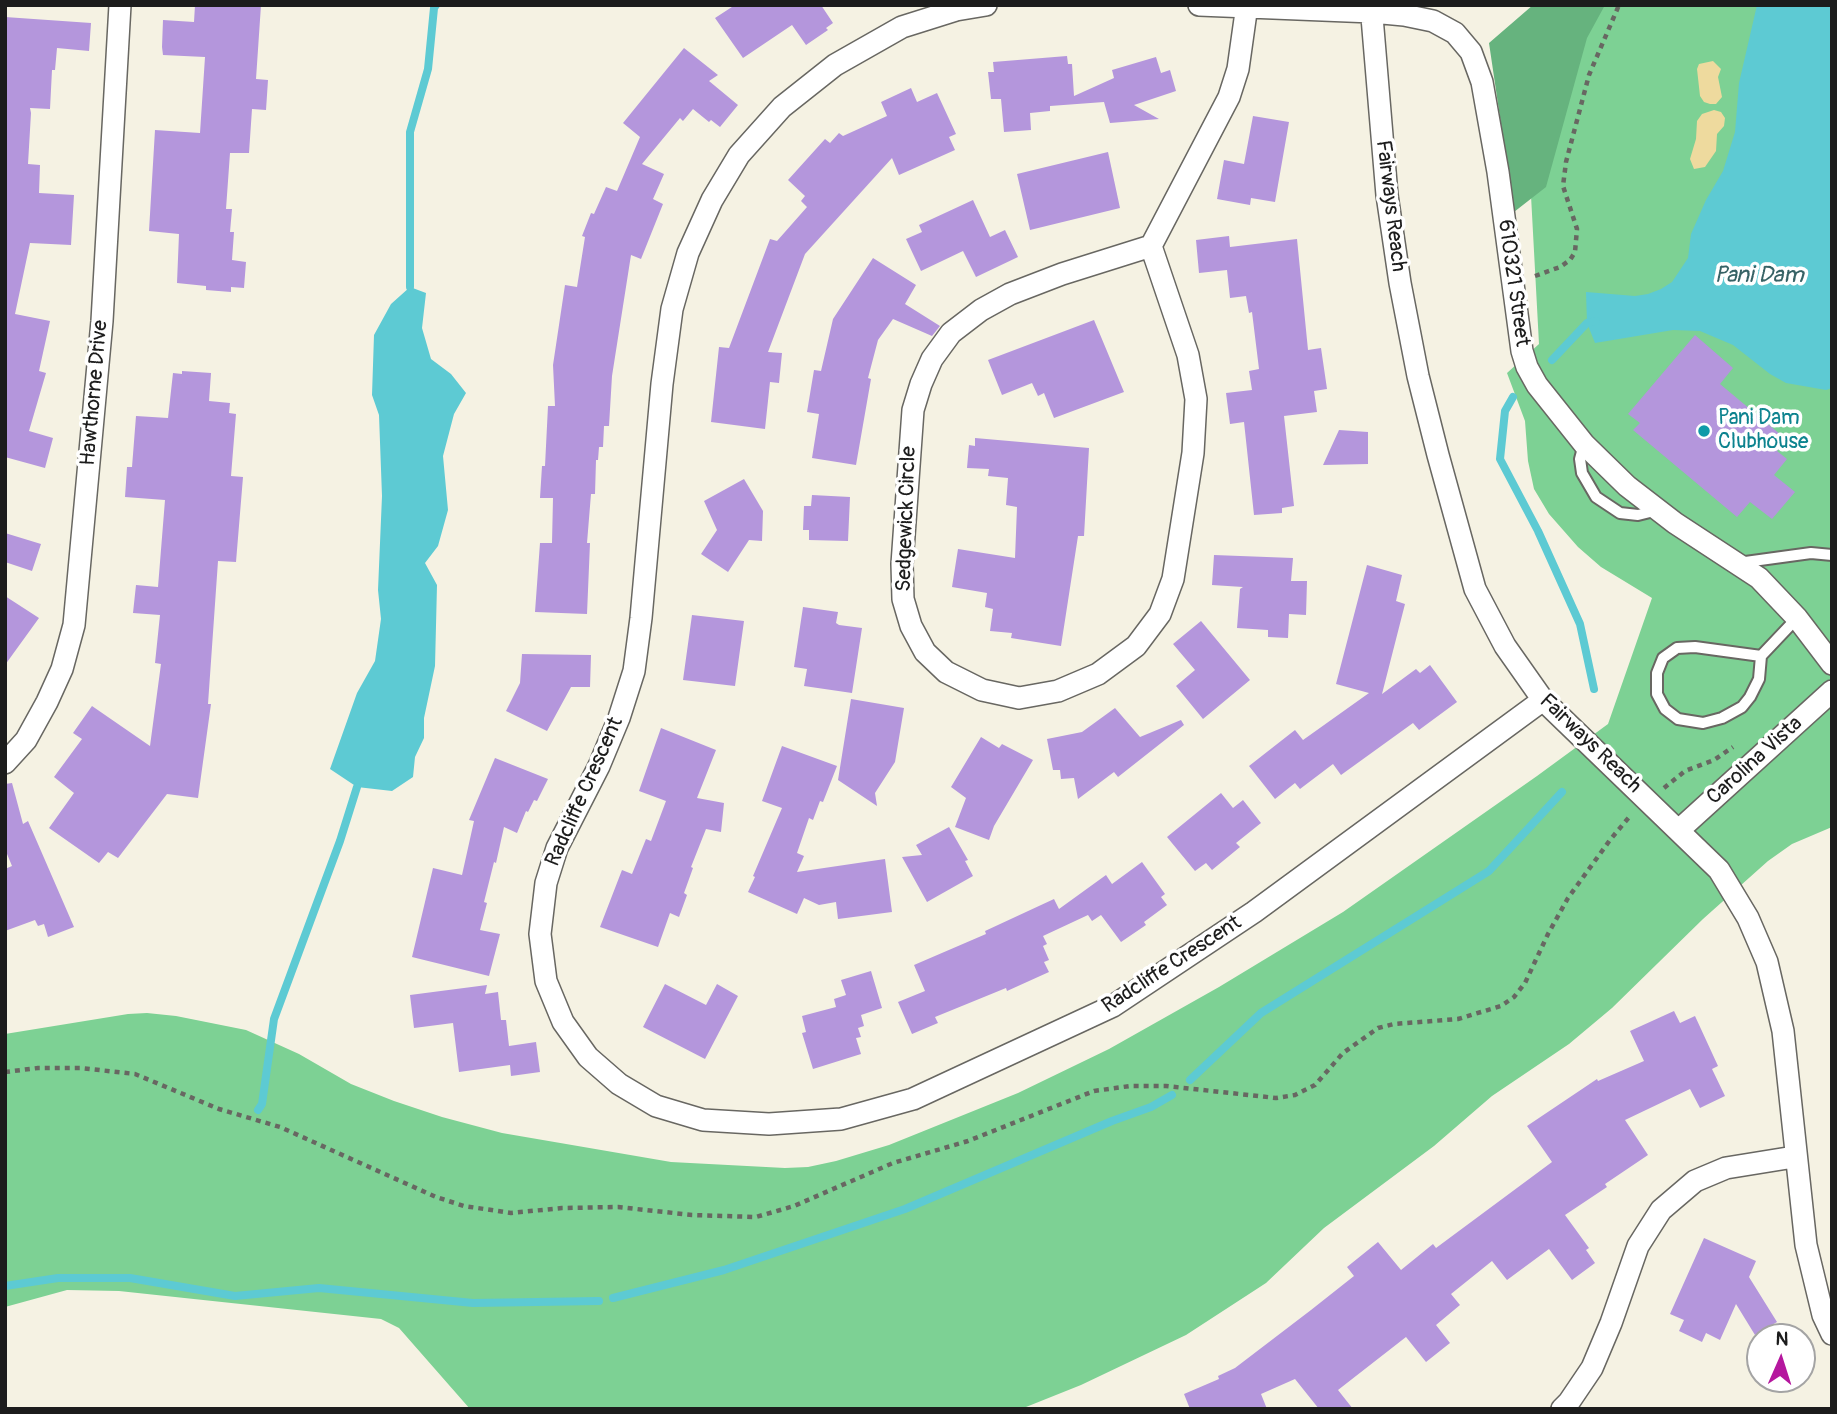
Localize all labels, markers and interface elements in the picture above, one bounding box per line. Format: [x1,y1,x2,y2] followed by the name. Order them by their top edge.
[1369,139,1411,273] street label: Fairways Reach
[1492,218,1534,348] street label: 610321 Street
[1714,262,1804,290] water label: Pani Dam
[76,319,114,467] street label: Hawthorne Drive
[1718,406,1808,456] place label: Pani Dam Clubhouse
[1696,423,1712,439] marker: Pani Dam Clubhouse
[892,446,922,592] street label: Sedgewick Circle
[1534,689,1646,799] street label: Fairways Reach
[1702,712,1808,810] street label: Carolina Vista
[541,713,629,871] street label: Radcliffe Crescent
[1098,911,1246,1019] street label: Radcliffe Crescent
[1746,1323,1816,1393] north arrow
[1775,1327,1789,1351] text: N

